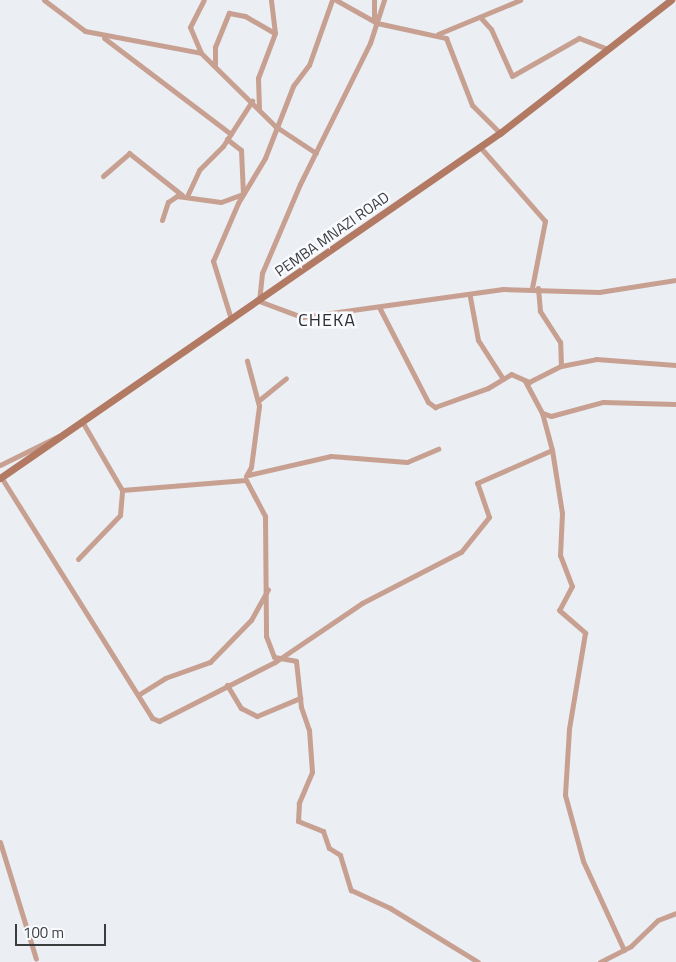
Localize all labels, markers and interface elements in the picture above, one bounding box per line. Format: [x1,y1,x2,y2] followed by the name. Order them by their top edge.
[271,188,393,280] street label: PEMBA MNAZI ROAD
[297,309,357,331] district label: CHEKA
[18,914,109,946] scale bar
[23,921,64,944] text: 100 m

